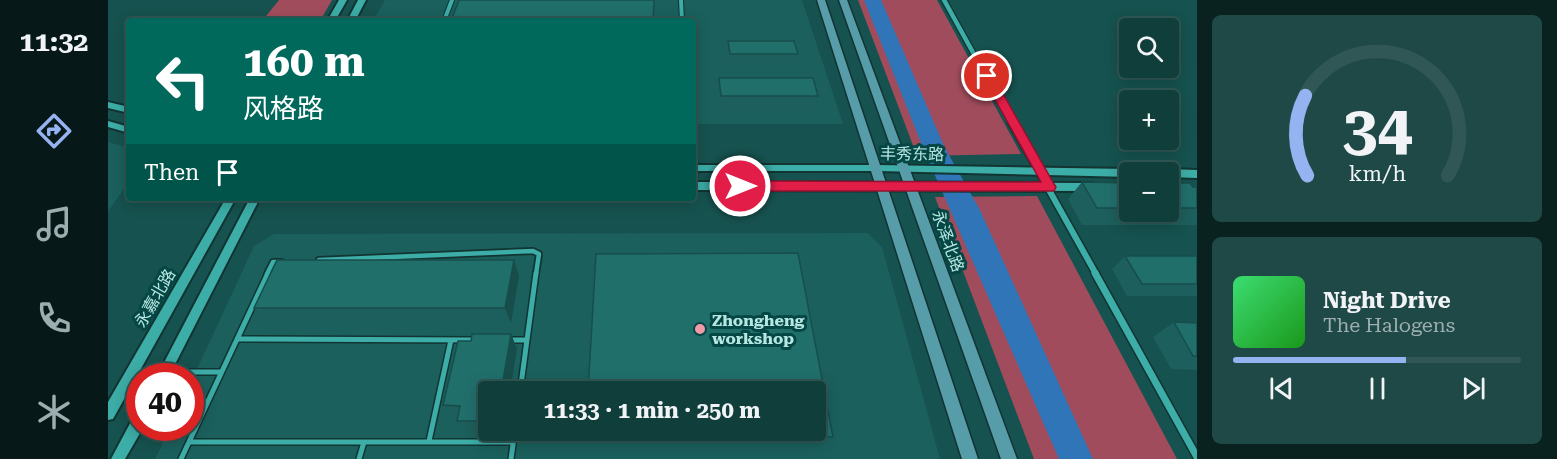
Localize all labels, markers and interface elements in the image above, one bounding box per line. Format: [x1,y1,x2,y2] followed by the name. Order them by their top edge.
[1119,18,1179,222] map controls
[1119,18,1179,78] button: search
[20,26,88,58] text: 11:32
[243,37,365,86] text: 160 m
[144,42,222,120] icon: left
[961,50,1012,101] pin
[970,59,1003,92] icon: arrive
[1119,90,1179,150] button: +
[1342,92,1412,165] text: 34
[243,93,324,125] text: 风格路
[33,110,75,152] icon: directions
[880,144,944,164] street label: 丰秀东路
[708,154,772,218] position arrow
[211,156,244,189] icon: arrive
[144,160,199,185] text: Then
[1348,161,1406,186] text: km/h
[1119,162,1179,222] button: −
[33,203,75,245] icon: music
[928,208,968,274] street label: 永泽北路
[131,266,179,330] street label: 永嘉北路
[1323,288,1451,313] text: Night Drive
[33,297,75,339] icon: phone
[712,311,805,348] place label: Zhongheng workshop
[1323,313,1455,337] text: The Halogens
[693,322,707,336] marker: Zhongheng workshop
[126,363,204,441] speed limit sign: 40
[1265,372,1298,405] icon: previous
[1361,372,1394,405] icon: pause
[1457,372,1490,405] icon: next
[33,391,75,433] icon: climate
[543,398,761,423] text: 11:33 · 1 min · 250 m

